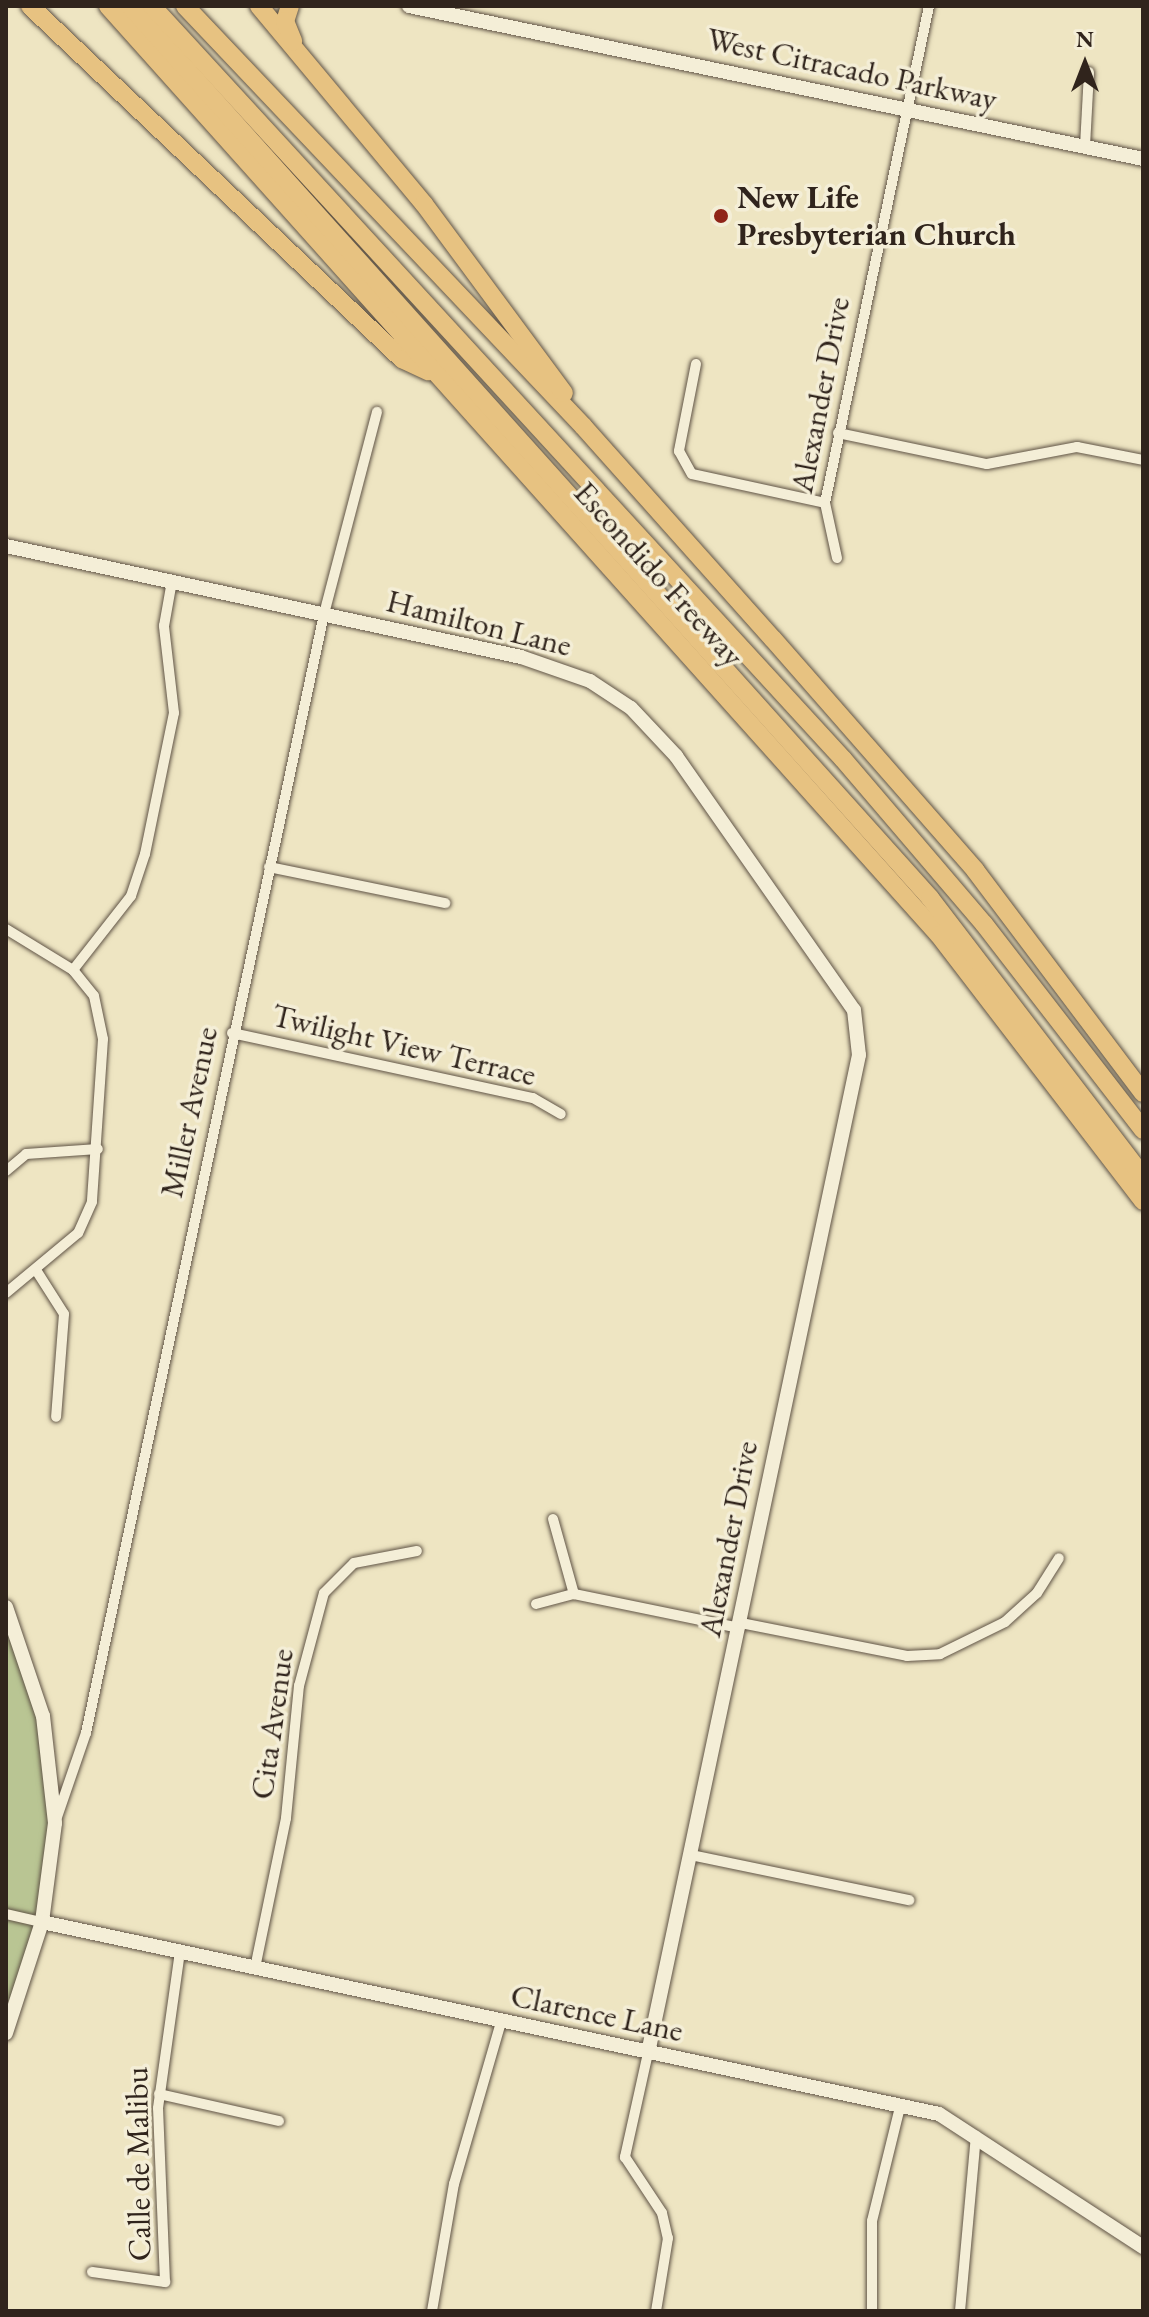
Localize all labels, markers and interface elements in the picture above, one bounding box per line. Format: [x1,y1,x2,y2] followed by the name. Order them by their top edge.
[703,19,1001,119] street label: West Citracado Parkway
[1045,24,1125,104] north arrow
[1076,25,1094,54] text: N
[737,179,1016,254] place label: New Life Presbyterian Church
[712,207,730,225] marker: New Life Presbyterian Church
[782,294,858,496] street label: Alexander Drive
[566,474,752,674] street label: Escondido Freeway
[383,581,575,665] street label: Hamilton Lane
[268,996,540,1094] street label: Twilight View Terrace
[152,1023,226,1201] street label: Miller Avenue
[690,1438,766,1640] street label: Alexander Drive
[242,1646,302,1802] street label: Cita Avenue
[507,1976,687,2050] street label: Clarence Lane
[117,2066,159,2262] street label: Calle de Malibu

